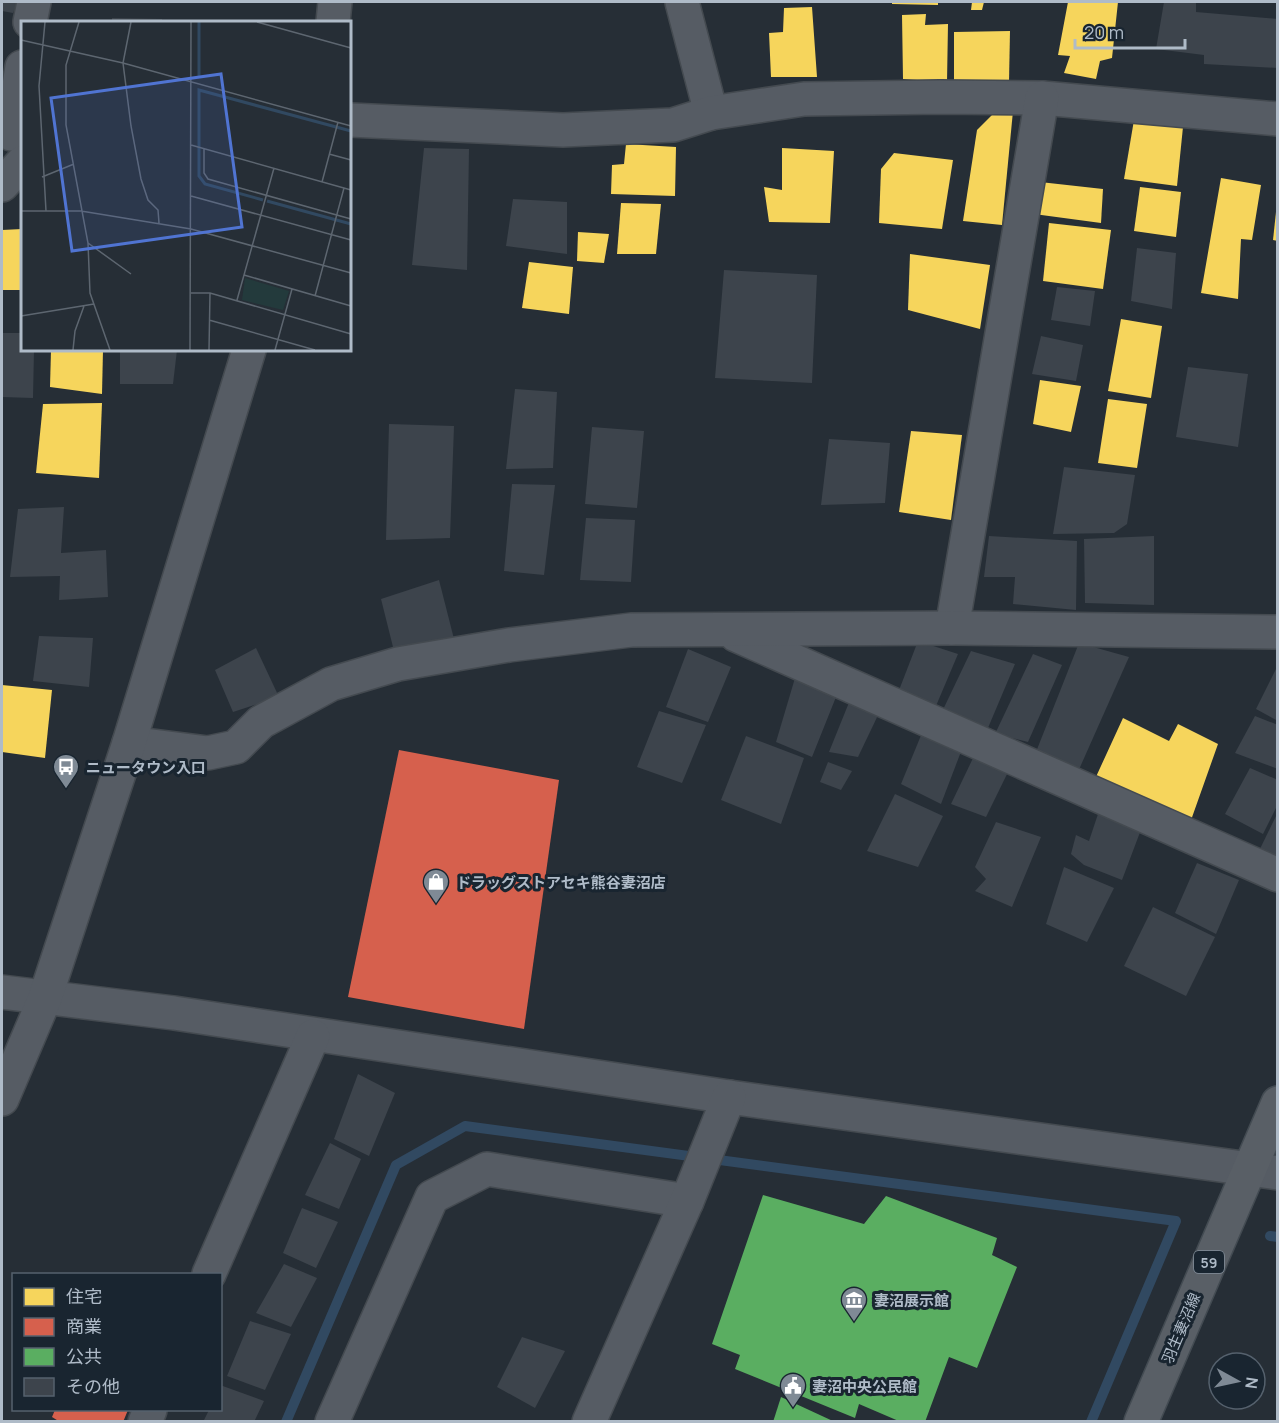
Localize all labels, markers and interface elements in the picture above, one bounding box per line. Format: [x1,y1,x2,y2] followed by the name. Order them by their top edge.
[1075,12,1184,50] scale bar
[1084,20,1124,44] text: 20 m
[21,21,351,351] inset map
[51,752,81,790] bus stop icon: ニュータウン入口
[86,757,206,778] place label: ニュータウン入口
[421,867,451,905] shop icon: ドラッグストアセキ熊谷妻沼店
[456,872,666,893] place label: ドラッグストアセキ熊谷妻沼店
[1194,1251,1224,1273] road number: 59
[12,1273,222,1411] legend
[66,1284,102,1308] text: 住宅
[839,1285,869,1323] museum icon: 妻沼展示館
[1157,1289,1205,1367] street label: 羽生妻沼線
[874,1290,949,1311] place label: 妻沼展示館
[66,1314,102,1338] text: 商業
[66,1344,102,1368] text: 公共
[1207,1351,1267,1411] north arrow
[778,1371,808,1409] public building icon: 妻沼中央公民館
[66,1374,120,1398] text: その他
[812,1376,917,1397] place label: 妻沼中央公民館
[1240,1376,1264,1390] text: N

